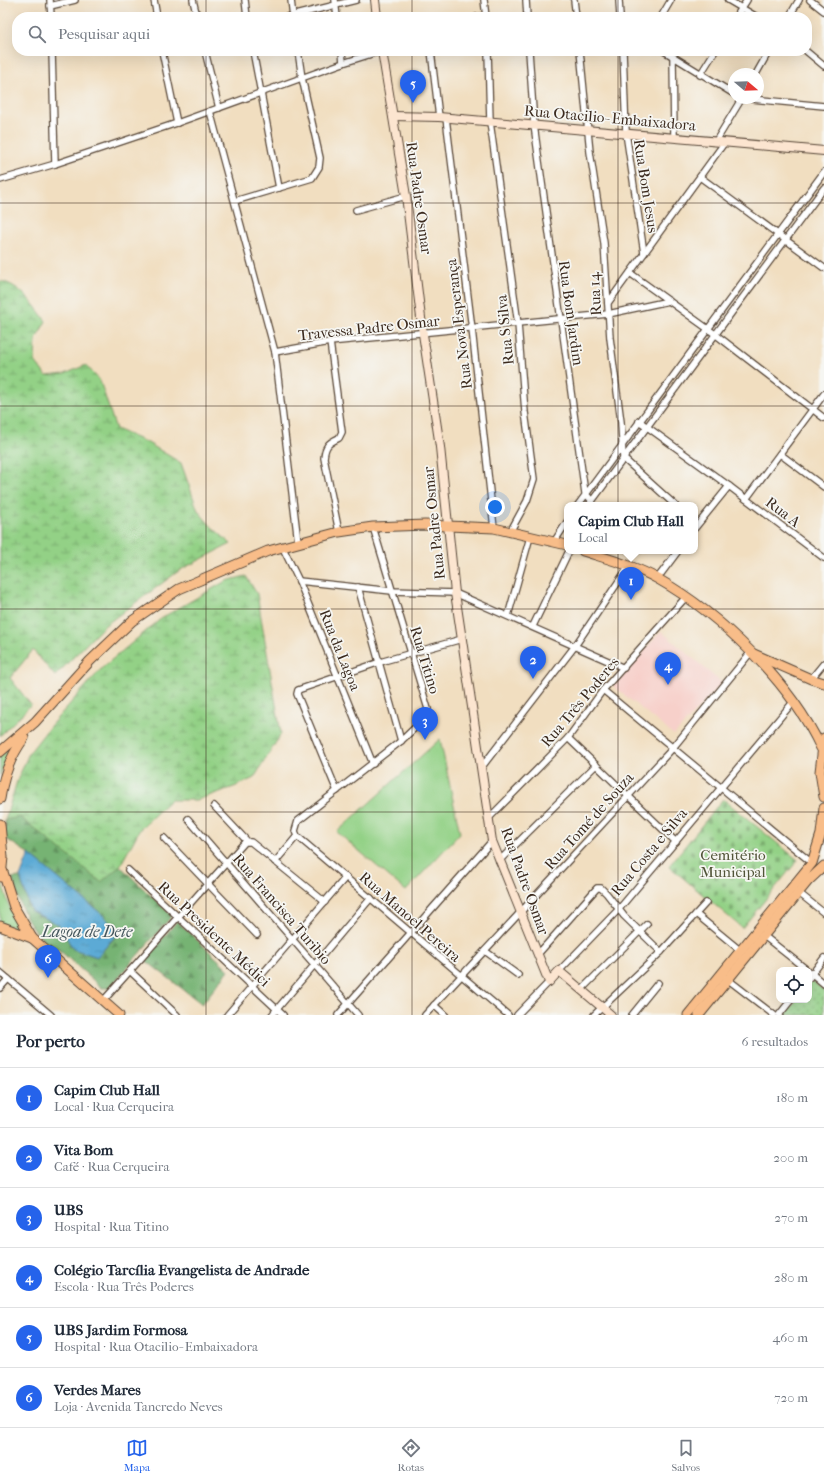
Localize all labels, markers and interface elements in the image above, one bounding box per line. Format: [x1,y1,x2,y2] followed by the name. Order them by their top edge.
[12,12,812,56] search box
[26,23,48,45] icon: search
[58,25,150,43] text: Pesquisar aqui
[728,68,764,104] north arrow
[400,70,426,103] pin: 5
[523,102,698,135] street label: Rua Otacilio- Embaixadora
[630,138,662,235] street label: Rua Bom Jesus
[402,141,436,256] street label: Rua Padre Osmar
[442,257,476,390] street label: Rua Nova Esperança
[555,259,587,367] street label: Rua Bom Jardim
[585,271,605,316] street label: Rua 14
[492,293,518,366] street label: Rua S Silva
[297,312,441,344] street label: Travessa Padre Osmar
[419,465,449,580] street label: Rua Padre Osmar
[762,493,804,531] street label: Rua A
[485,497,505,517] your location
[564,502,698,554] popup
[578,512,684,530] text: Capim Club Hall
[578,530,608,545] text: Local
[618,567,644,600] pin: 1
[316,607,365,694] street label: Rua da Lagoa
[406,624,444,696] street label: Rua Titino
[520,646,546,679] pin: 2
[655,652,681,685] pin: 4
[537,653,623,751] street label: Rua Três Poderes
[412,707,438,740] pin: 3
[541,768,638,873] street label: Rua Tomé de Souza
[607,804,692,900] street label: Rua Costa e Silva
[497,825,553,938] street label: Rua Padre Osmar
[700,846,766,881] park label: Cemitério Municipal
[229,850,335,969] street label: Rua Francisca Turibio
[356,868,465,967] street label: Rua Manoel Pereira
[154,877,274,991] street label: Rua Presidente Médici
[41,922,133,941] water label: Lagoa de Dete
[35,945,61,978] pin: 6
[776,967,812,1003] map controls
[776,967,812,1003] button: locate
[16,1031,85,1051] text: Por perto
[741,1034,808,1049] text: 6 resultados
[54,1081,160,1099] text: Capim Club Hall
[27,1090,31,1105] text: 1
[776,1090,808,1105] text: 180 m
[54,1099,174,1114] text: Local · Rua Cerqueira
[54,1141,113,1159] text: Vita Bom
[26,1150,32,1165] text: 2
[773,1150,808,1165] text: 200 m
[54,1159,169,1174] text: Café · Rua Cerqueira
[54,1201,83,1219] text: UBS
[26,1210,32,1225] text: 3
[774,1210,808,1225] text: 270 m
[54,1219,169,1234] text: Hospital · Rua Titino
[54,1261,309,1279] text: Colégio Tarcília Evangelista de Andrade
[25,1270,33,1285] text: 4
[774,1270,808,1285] text: 280 m
[54,1279,194,1294] text: Escola · Rua Três Poderes
[54,1321,187,1339] text: UBS Jardim Formosa
[26,1330,32,1345] text: 5
[773,1330,808,1345] text: 460 m
[54,1339,258,1354] text: Hospital · Rua Otacilio- Embaixadora
[54,1381,141,1399] text: Verdes Mares
[25,1390,33,1405] text: 6
[774,1390,808,1405] text: 720 m
[54,1399,223,1414] text: Loja · Avenida Tancredo Neves
[124,1437,150,1474] tab: Mapa
[398,1437,424,1474] tab: Rotas
[672,1437,700,1474] tab: Salvos

